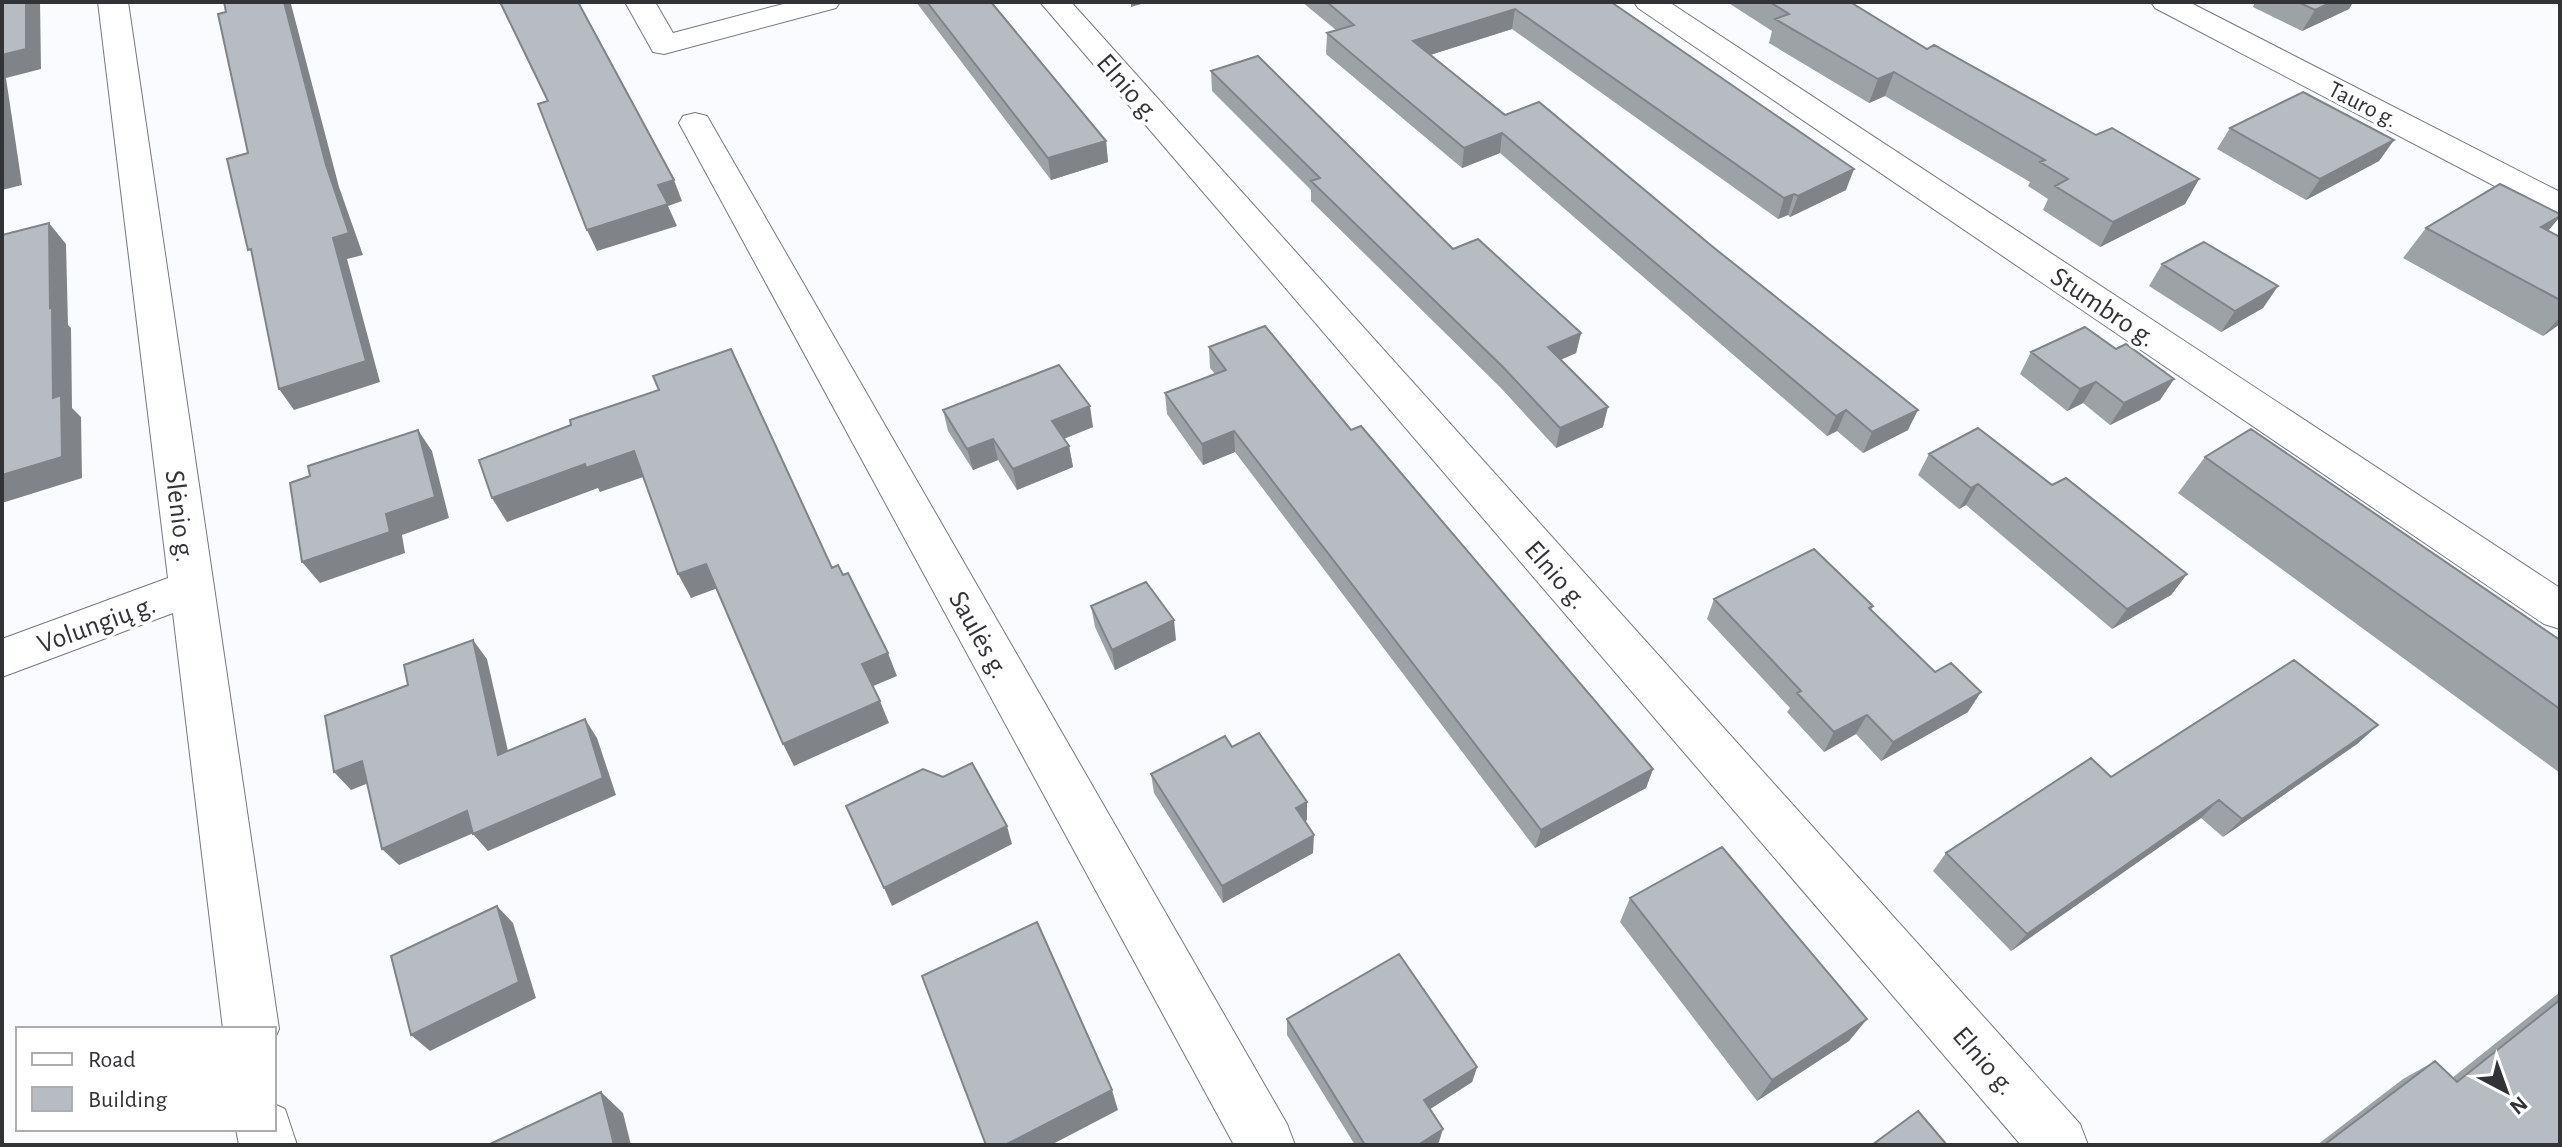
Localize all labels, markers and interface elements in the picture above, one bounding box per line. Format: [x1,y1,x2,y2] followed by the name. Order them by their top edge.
[1091,49,1164,128] street label: Elnio g.
[2324,77,2401,132] street label: Tauro g.
[2045,262,2160,353] street label: Stumbro g.
[159,469,199,564] street label: Slėnio g.
[1519,536,1592,615] street label: Elnio g.
[943,587,1013,683] street label: Saulės g.
[34,591,159,659] street label: Volungių g.
[1947,1022,2020,1101] street label: Elnio g.
[16,1027,276,1131] legend
[88,1048,136,1072] text: Road
[2466,1051,2546,1131] north arrow
[88,1088,167,1112] text: Building
[2505,1092,2531,1119] text: N

